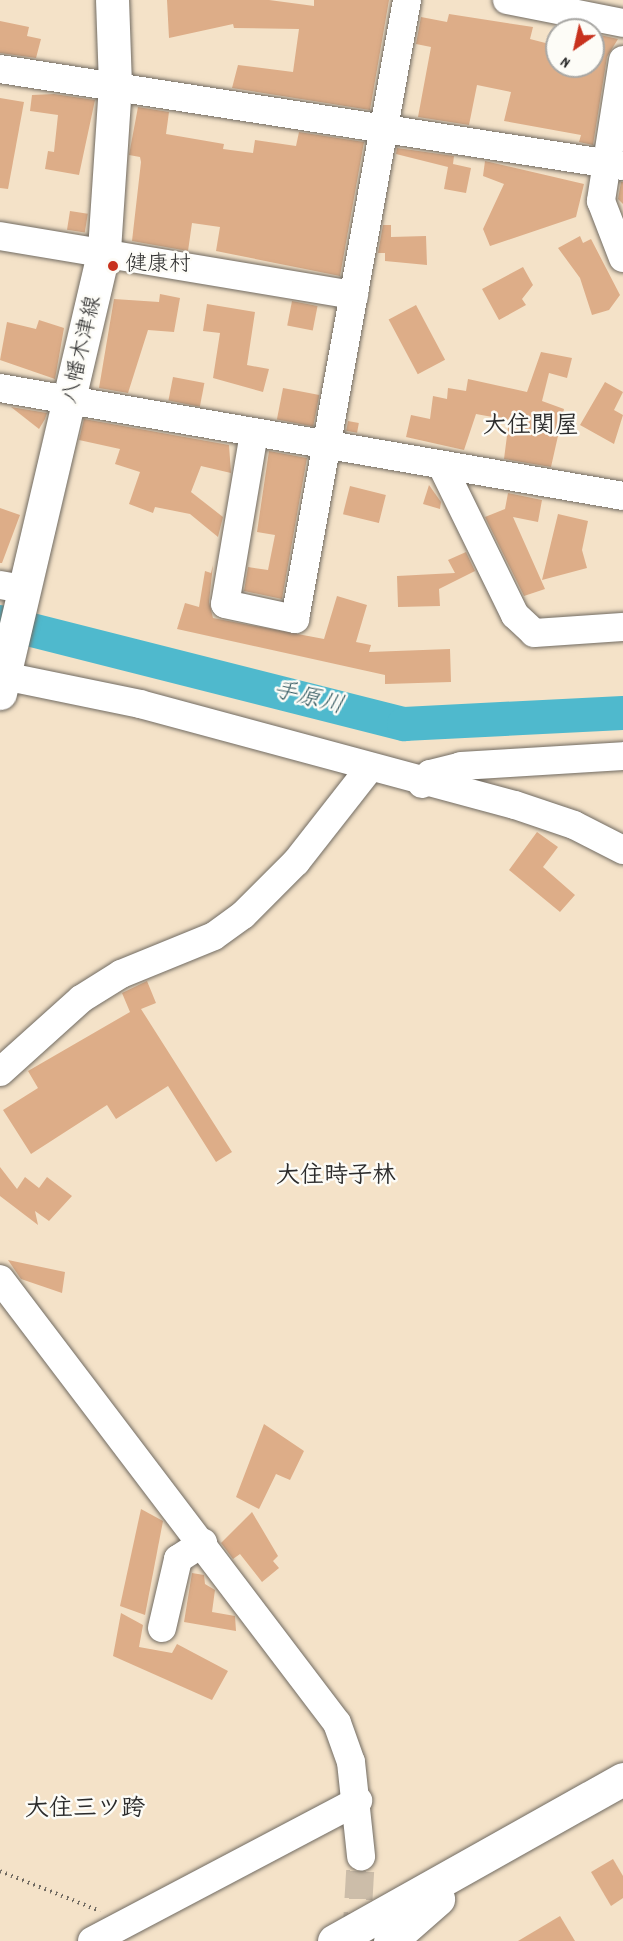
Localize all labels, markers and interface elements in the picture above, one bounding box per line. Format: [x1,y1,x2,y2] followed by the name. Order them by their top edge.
[545,18,605,78] north arrow
[556,50,575,73] text: N
[125,253,191,279] place label: 健康村
[106,259,120,273] marker: 健康村
[58,293,108,407] street label: 八幡木津線
[483,414,579,442] district label: 大住関屋
[270,677,346,723] water label: 手原川
[276,1164,396,1192] district label: 大住時子林
[25,1797,145,1825] district label: 大住三ツ跨

